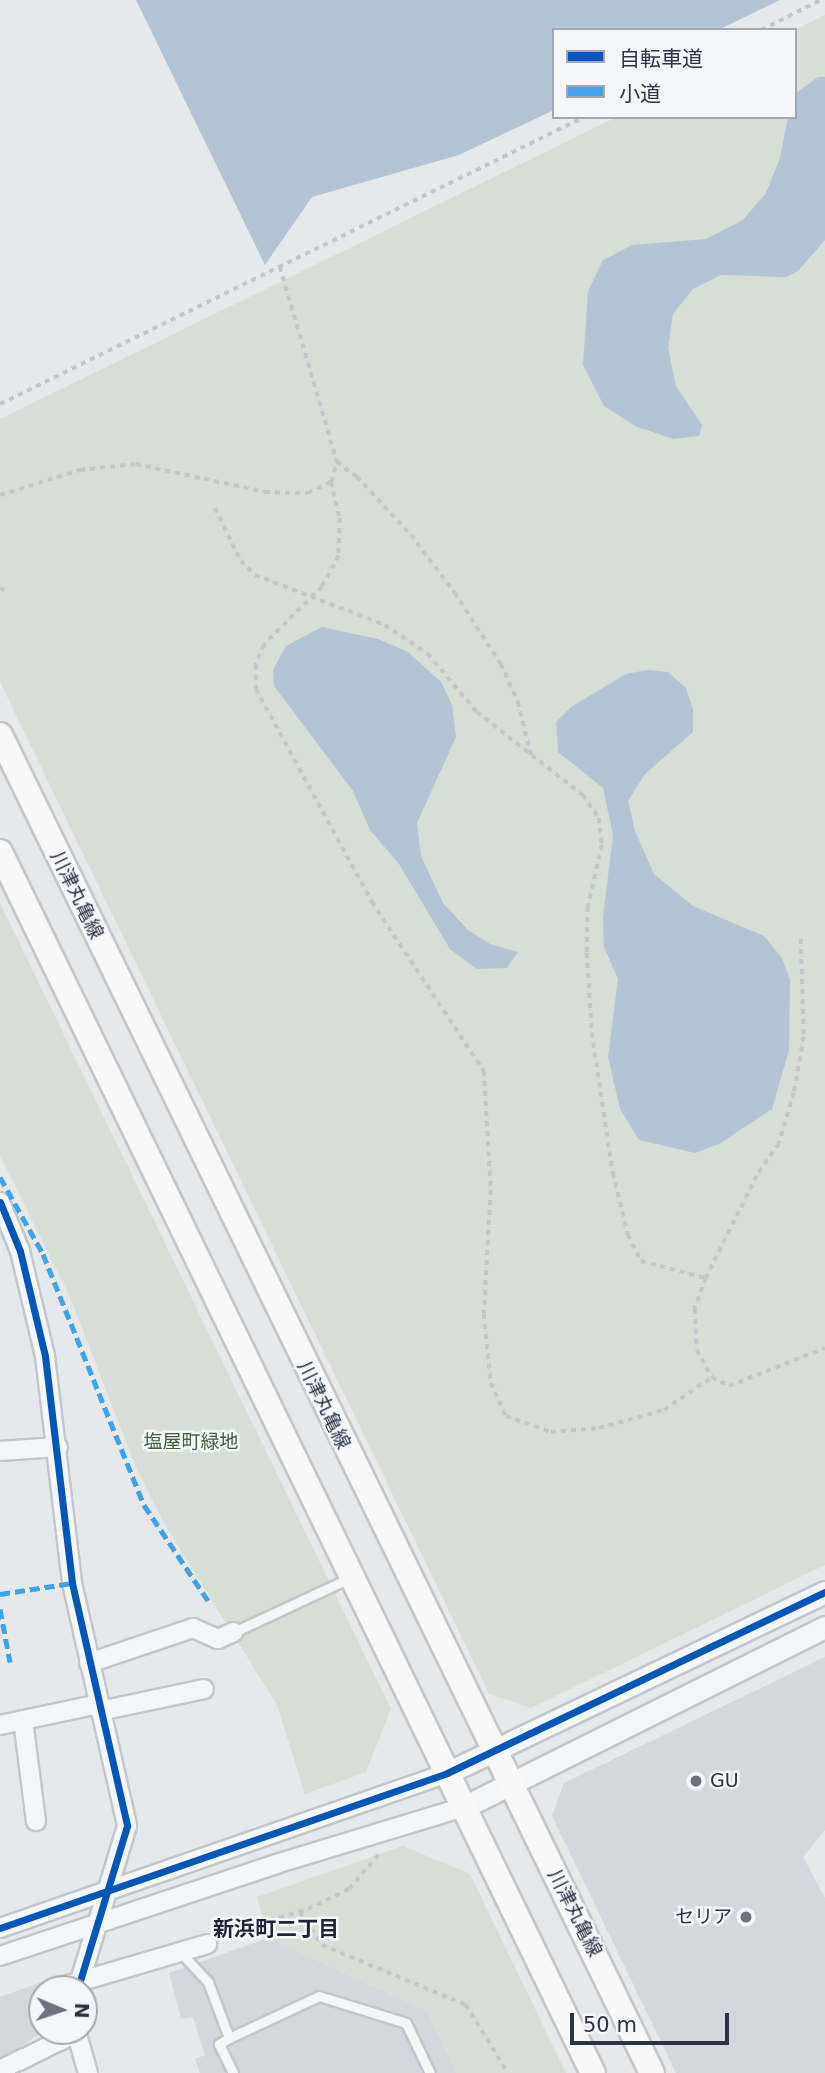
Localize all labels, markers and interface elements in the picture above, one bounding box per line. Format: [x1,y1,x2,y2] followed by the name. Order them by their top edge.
[552,28,797,119] legend
[619,47,703,71] text: 自転車道
[619,82,661,106] text: 小道
[46,847,108,943] street label: 川津丸亀線
[293,1357,355,1453] street label: 川津丸亀線
[144,1431,238,1453] park label: 塩屋町緑地
[710,1770,739,1792] place label: GU
[688,1773,704,1789] marker: GU
[543,1866,607,1960] street label: 川津丸亀線
[675,1906,732,1928] place label: セリア
[738,1909,754,1925] marker: セリア
[213,1916,339,1942] district label: 新浜町二丁目
[28,1975,98,2045] north arrow
[573,2000,732,2044] scale bar
[71,2002,93,2019] text: N
[583,2013,637,2037] text: 50 m

